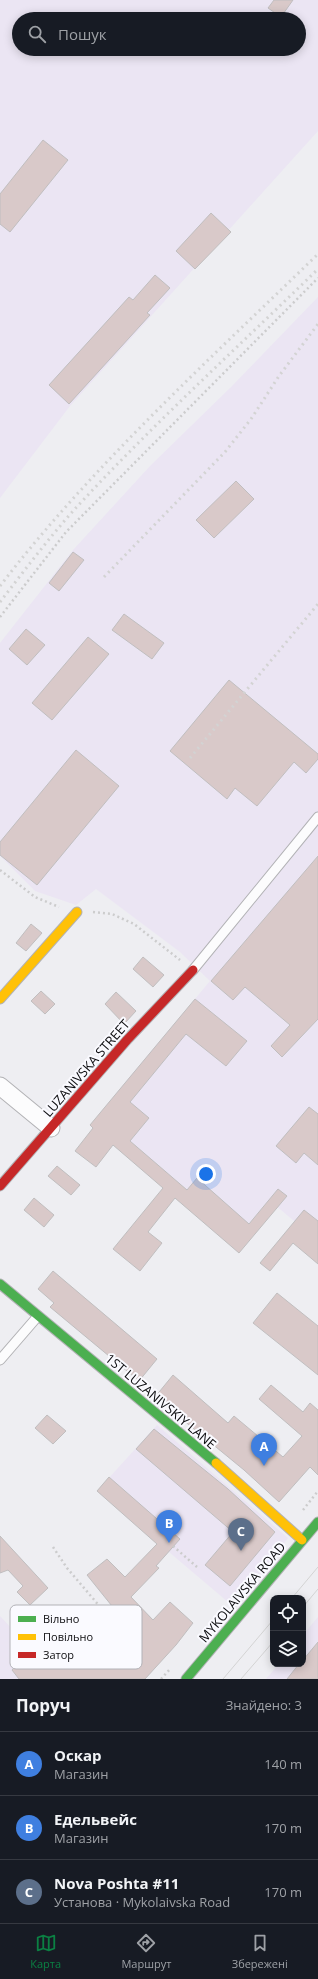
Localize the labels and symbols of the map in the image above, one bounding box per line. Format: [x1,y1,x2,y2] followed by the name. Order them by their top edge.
[39,1015,134,1121] street label: LUZANIVSKA STREET
[196,1164,216,1184] your location
[102,1349,220,1453] street label: 1ST LUZANIVSKIY LANE
[251,1433,277,1466] pin: A
[156,1510,182,1543] pin: B
[228,1518,254,1551] pin: C
[195,1538,289,1646] street label: MYKOLAIVSKA ROAD
[10,1605,142,1669] legend
[43,1611,80,1626] text: Вільно
[43,1629,93,1644] text: Повільно
[43,1647,74,1662] text: Затор

